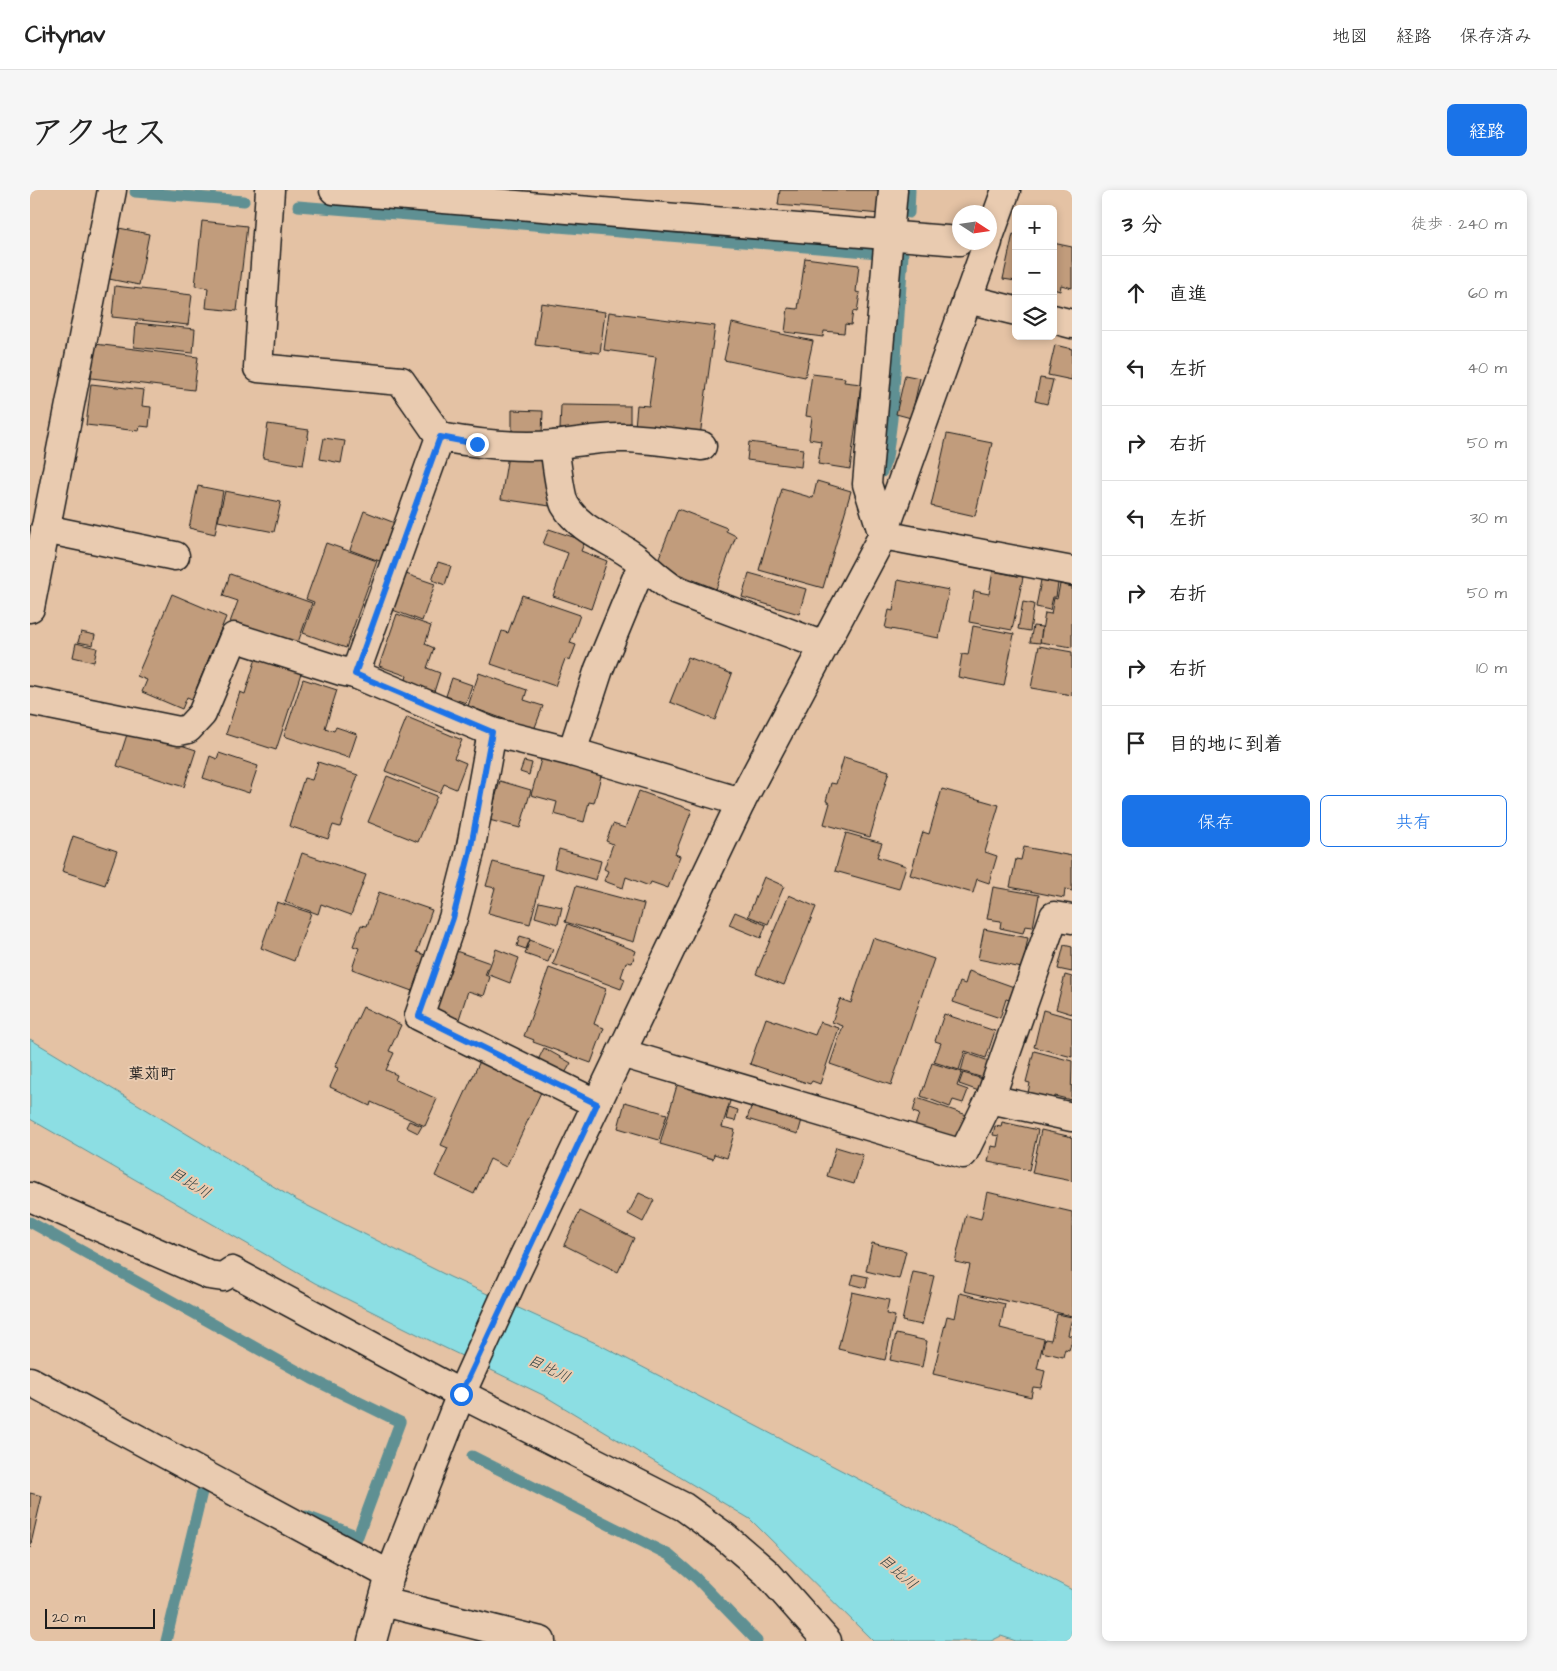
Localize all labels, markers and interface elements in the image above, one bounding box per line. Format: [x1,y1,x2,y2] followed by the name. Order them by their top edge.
[25,18,105,52] text: Citynav
[1332,24,1368,49] text: 地図
[1396,24,1432,49] text: 経路
[1460,24,1532,49] text: 保存済み
[1447,104,1527,156] button: 経路
[30,109,168,158] text: アクセス
[952,205,997,250] north arrow
[1012,205,1057,340] map controls
[1012,205,1057,250] button: +
[1122,210,1162,239] text: 3 分
[1411,213,1507,235] text: 徒歩 · 240 m
[1012,250,1057,295] button: −
[1122,279,1150,307] icon: ahead
[1169,281,1207,308] text: 直進
[1468,282,1507,304] text: 60 m
[1012,295,1057,340] button: layers
[1122,354,1150,382] icon: left
[1169,356,1207,383] text: 左折
[1467,357,1507,379] text: 40 m
[1122,429,1150,457] icon: right
[1169,431,1207,458] text: 右折
[1467,432,1507,454] text: 50 m
[466,433,489,456] route end
[1122,504,1150,532] icon: left
[1169,506,1207,533] text: 左折
[1470,507,1507,529] text: 30 m
[1122,579,1150,607] icon: right
[1169,581,1207,608] text: 右折
[1467,582,1507,604] text: 50 m
[1122,654,1150,682] icon: right
[1169,656,1207,683] text: 右折
[1476,657,1507,679] text: 10 m
[1122,729,1150,757] icon: arrive
[1169,731,1283,758] text: 目的地に到着
[1122,795,1310,847] button: 保存
[1320,795,1507,847] button: 共有
[128,1063,176,1085] district label: 葉苅町
[165,1162,215,1204] water label: 目比川
[524,1350,574,1388] water label: 目比川
[450,1383,473,1406] route start
[874,1549,922,1595] water label: 目比川
[45,1606,155,1629] scale bar
[52,1608,85,1628] text: 20 m

